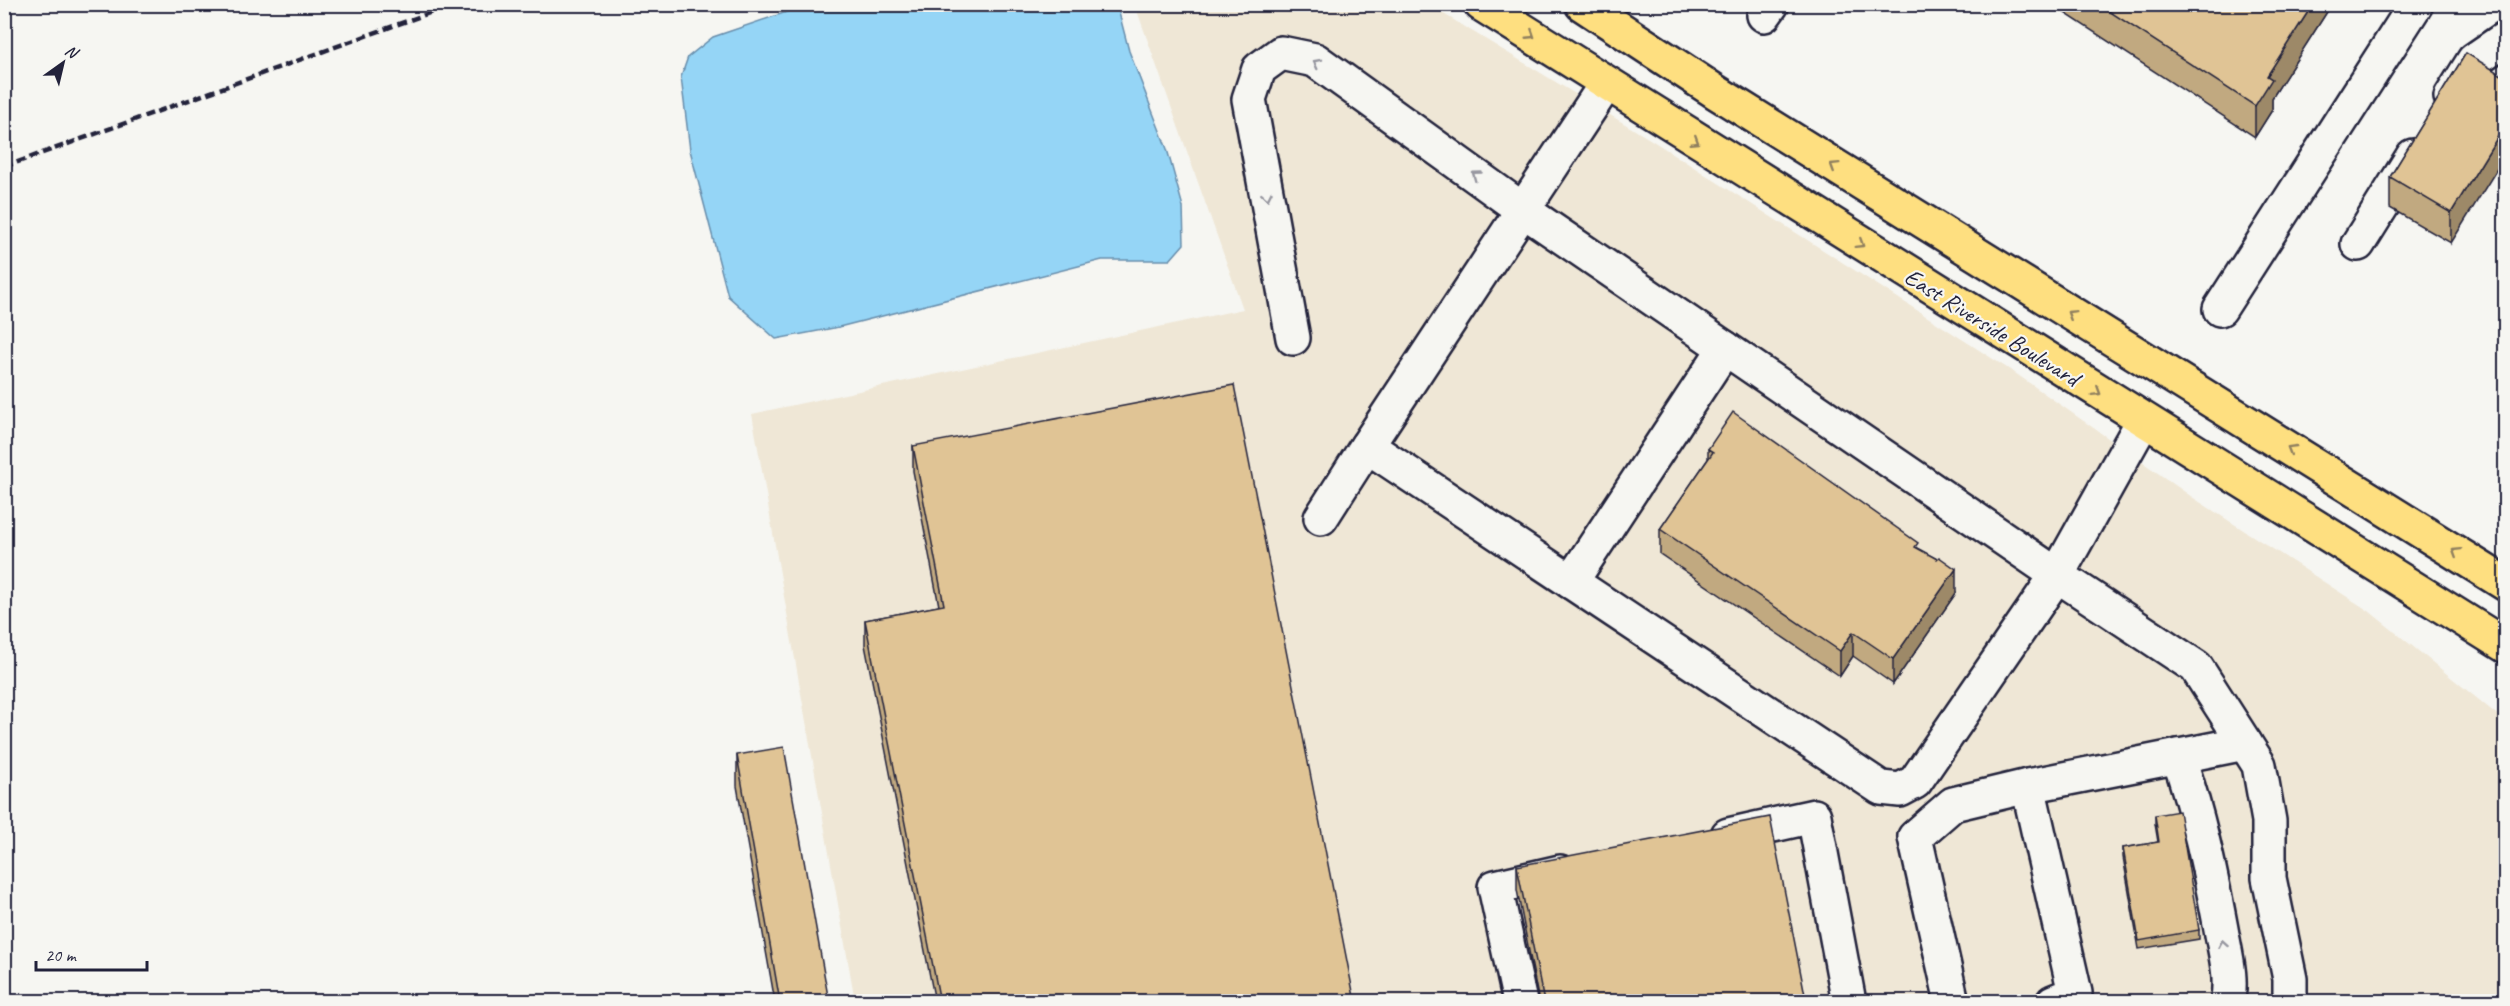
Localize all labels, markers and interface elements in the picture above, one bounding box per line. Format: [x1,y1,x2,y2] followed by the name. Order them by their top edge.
[1525,27,1535,39] one-way arrow
[33,33,93,93] north arrow
[61,40,83,64] text: N
[1313,59,1323,70] one-way arrow
[1689,133,1699,145] one-way arrow
[1830,162,1841,173] one-way arrow
[1471,172,1482,183] one-way arrow
[1260,190,1273,200] one-way arrow
[1854,237,1864,249] one-way arrow
[1899,261,2088,395] street label: East Riverside Boulevard
[2067,309,2077,321] one-way arrow
[2090,385,2101,396] one-way arrow
[2287,444,2297,456] one-way arrow
[2452,548,2462,560] one-way arrow
[36,934,147,972] scale bar
[2217,939,2230,949] one-way arrow
[45,944,78,966] text: 20 m

